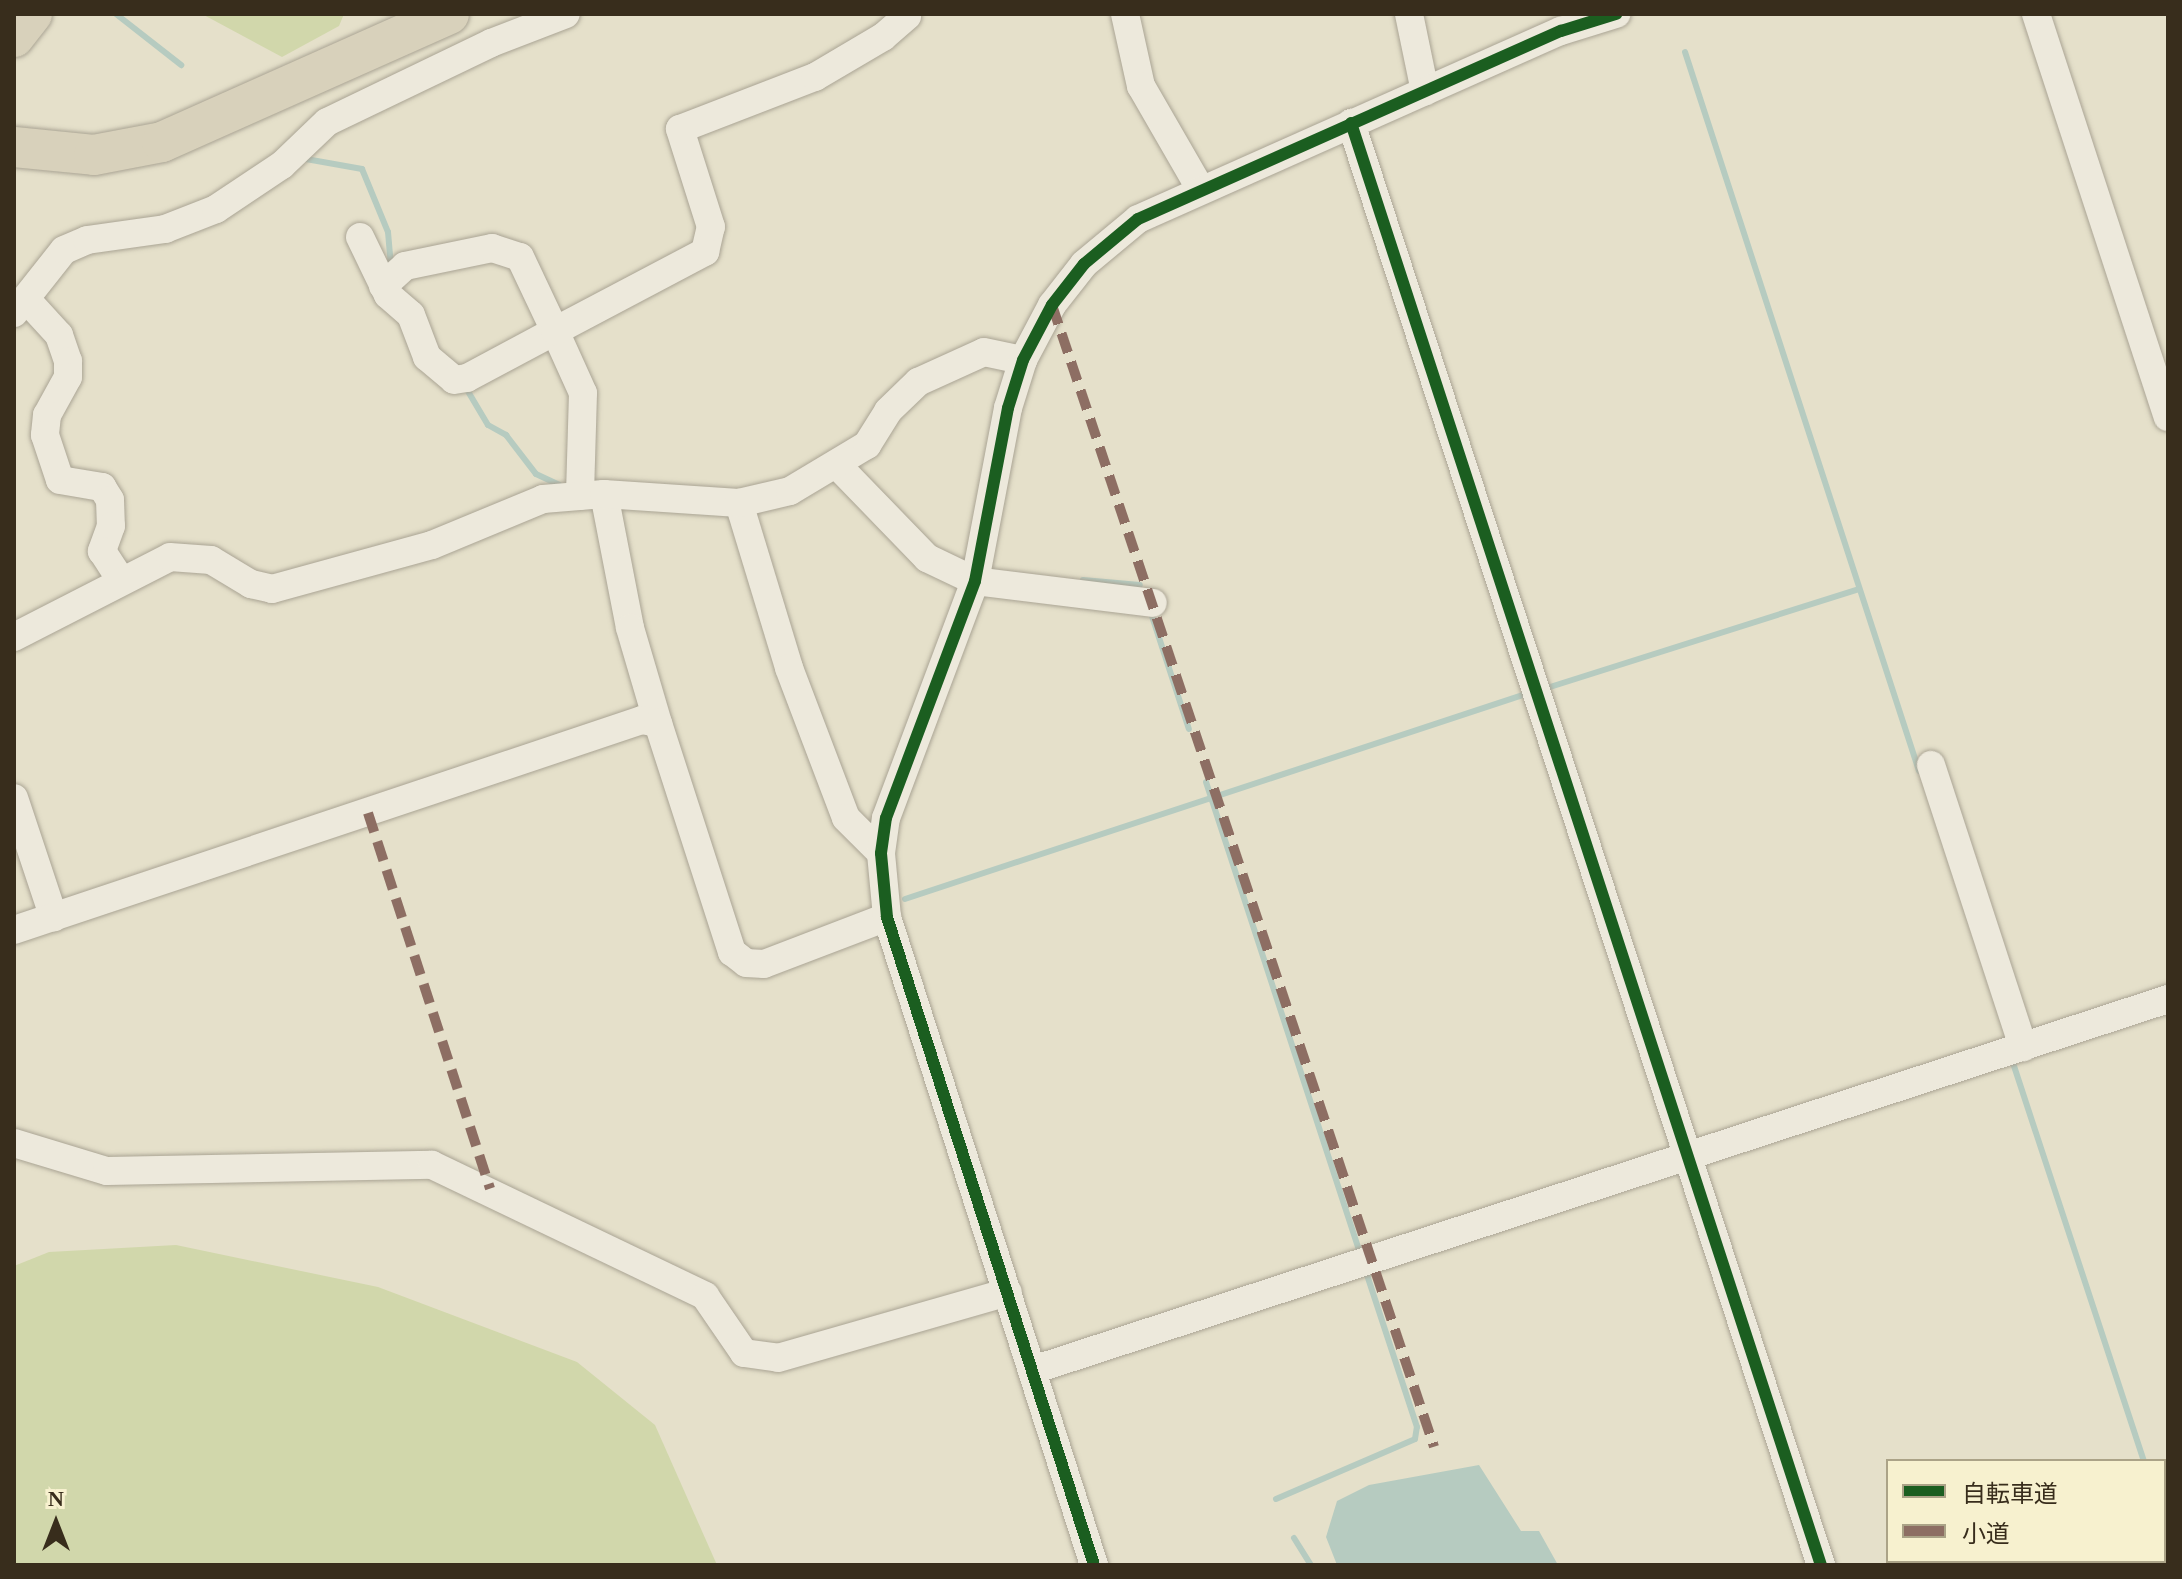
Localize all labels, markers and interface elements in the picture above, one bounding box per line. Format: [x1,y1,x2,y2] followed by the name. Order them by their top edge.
[1886,1459,2166,1563] legend
[1962,1481,2058,1507] text: 自転車道
[16,1483,96,1563] north arrow
[48,1486,64,1511] text: N
[1962,1521,2010,1547] text: 小道

